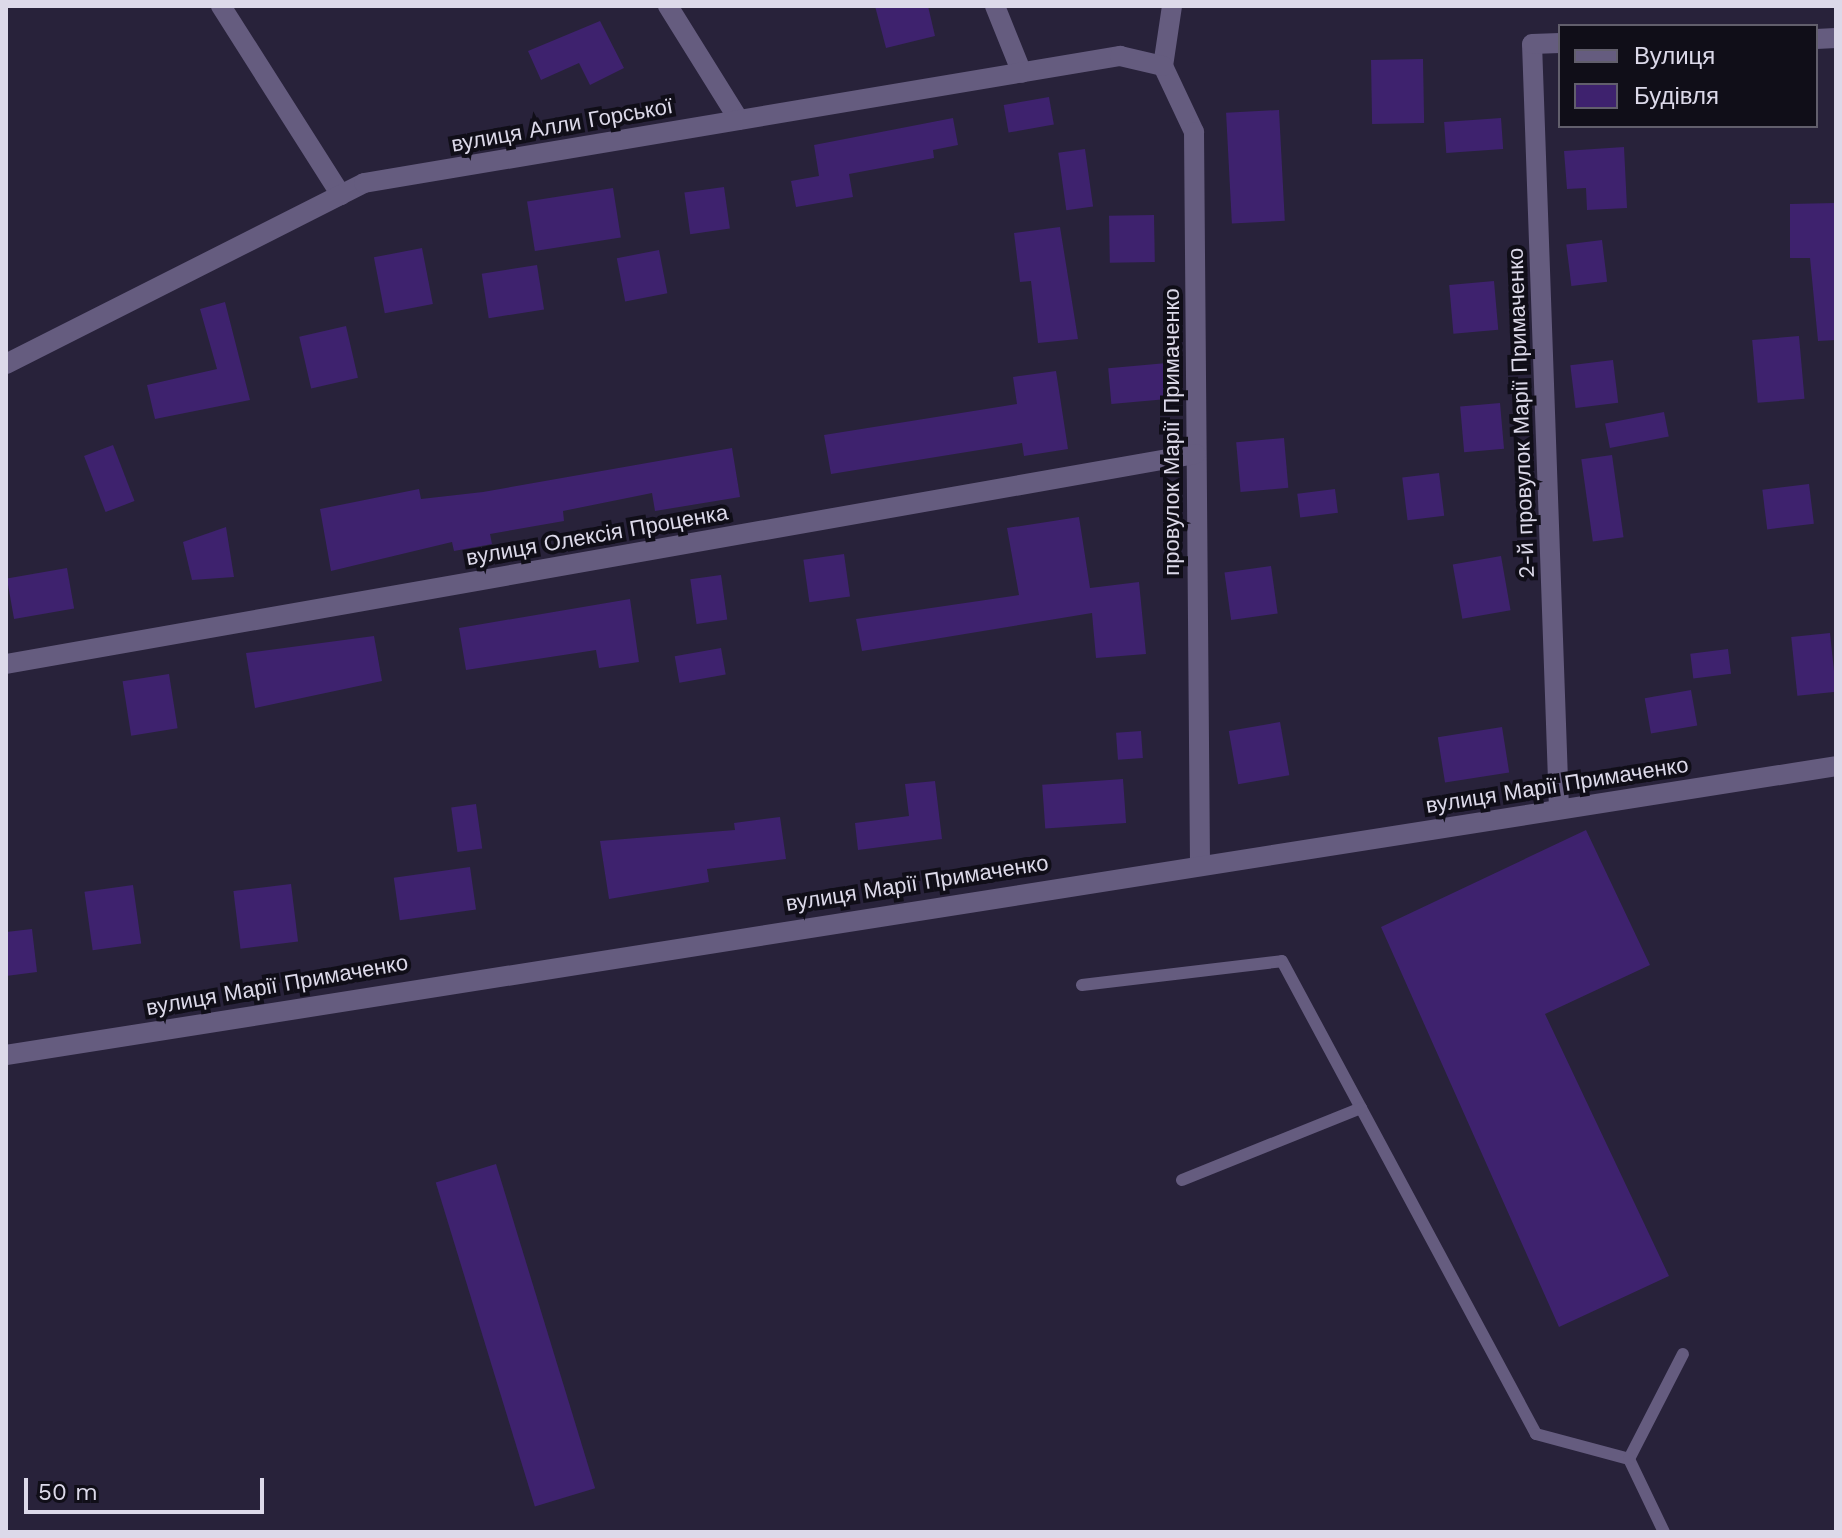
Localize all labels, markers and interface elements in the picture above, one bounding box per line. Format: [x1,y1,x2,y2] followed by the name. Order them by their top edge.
[1558,24,1818,128] legend
[1634,42,1715,70] text: Вулиця
[1634,82,1719,110] text: Будівля
[449,93,675,157] street label: вулиця Алли Горської
[1502,247,1540,579] street label: 2-й провулок Марії Примаченко
[1159,288,1185,576] street label: провулок Марії Примаченко
[464,499,730,571] street label: вулиця Олексія Проценка
[1424,751,1690,819] street label: вулиця Марії Примаченко
[784,849,1050,917] street label: вулиця Марії Примаченко
[144,949,410,1021] street label: вулиця Марії Примаченко
[28,1462,268,1512] scale bar
[38,1478,98,1506] text: 50 m

